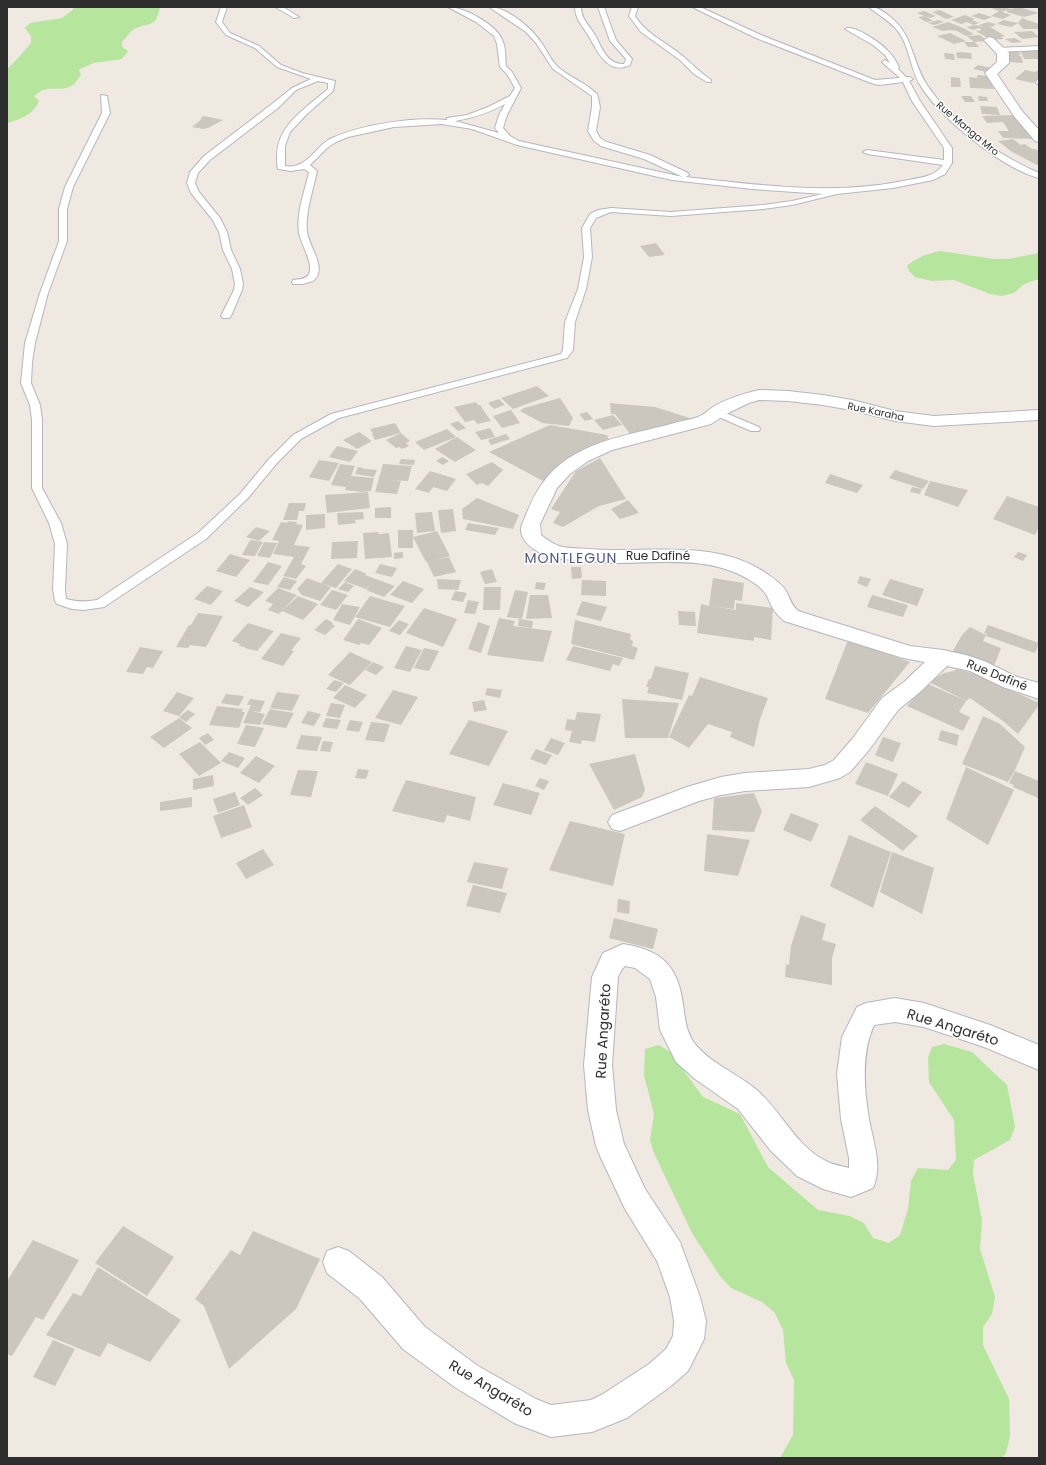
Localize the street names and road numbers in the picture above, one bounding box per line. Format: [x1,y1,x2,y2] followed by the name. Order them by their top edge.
[933,98,1002,159] street label: Rue Manga Mro
[846,398,906,425] street label: Rue Karaha
[626,547,690,564] street label: Rue Dafiné
[964,655,1030,694] street label: Rue Dafiné
[591,983,615,1079] street label: Rue Angaréto
[905,1004,1001,1050] street label: Rue Angaréto
[445,1355,537,1421] street label: Rue Angaréto

